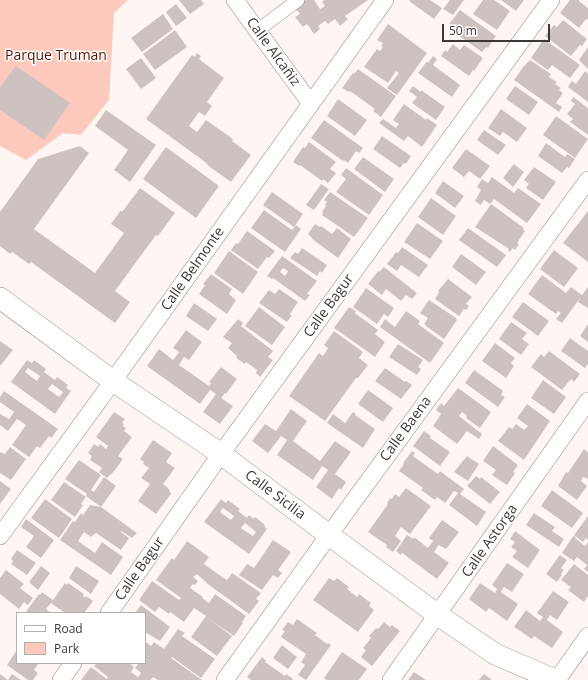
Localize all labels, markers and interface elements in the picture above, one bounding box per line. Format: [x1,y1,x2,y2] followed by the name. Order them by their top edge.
[242,14,304,90] street label: Calle Alcañiz
[444,16,552,42] scale bar
[449,22,477,39] text: 50 m
[5,48,107,64] park label: Parque Truman
[158,224,228,314] street label: Calle Belmonte
[300,271,358,341] street label: Calle Bagur
[377,393,435,465] street label: Calle Baena
[241,467,309,523] street label: Calle Sicilia
[459,501,521,581] street label: Calle Astorga
[112,534,168,604] street label: Calle Bagur
[16,612,146,664] legend
[54,620,83,637] text: Road
[54,640,79,657] text: Park

